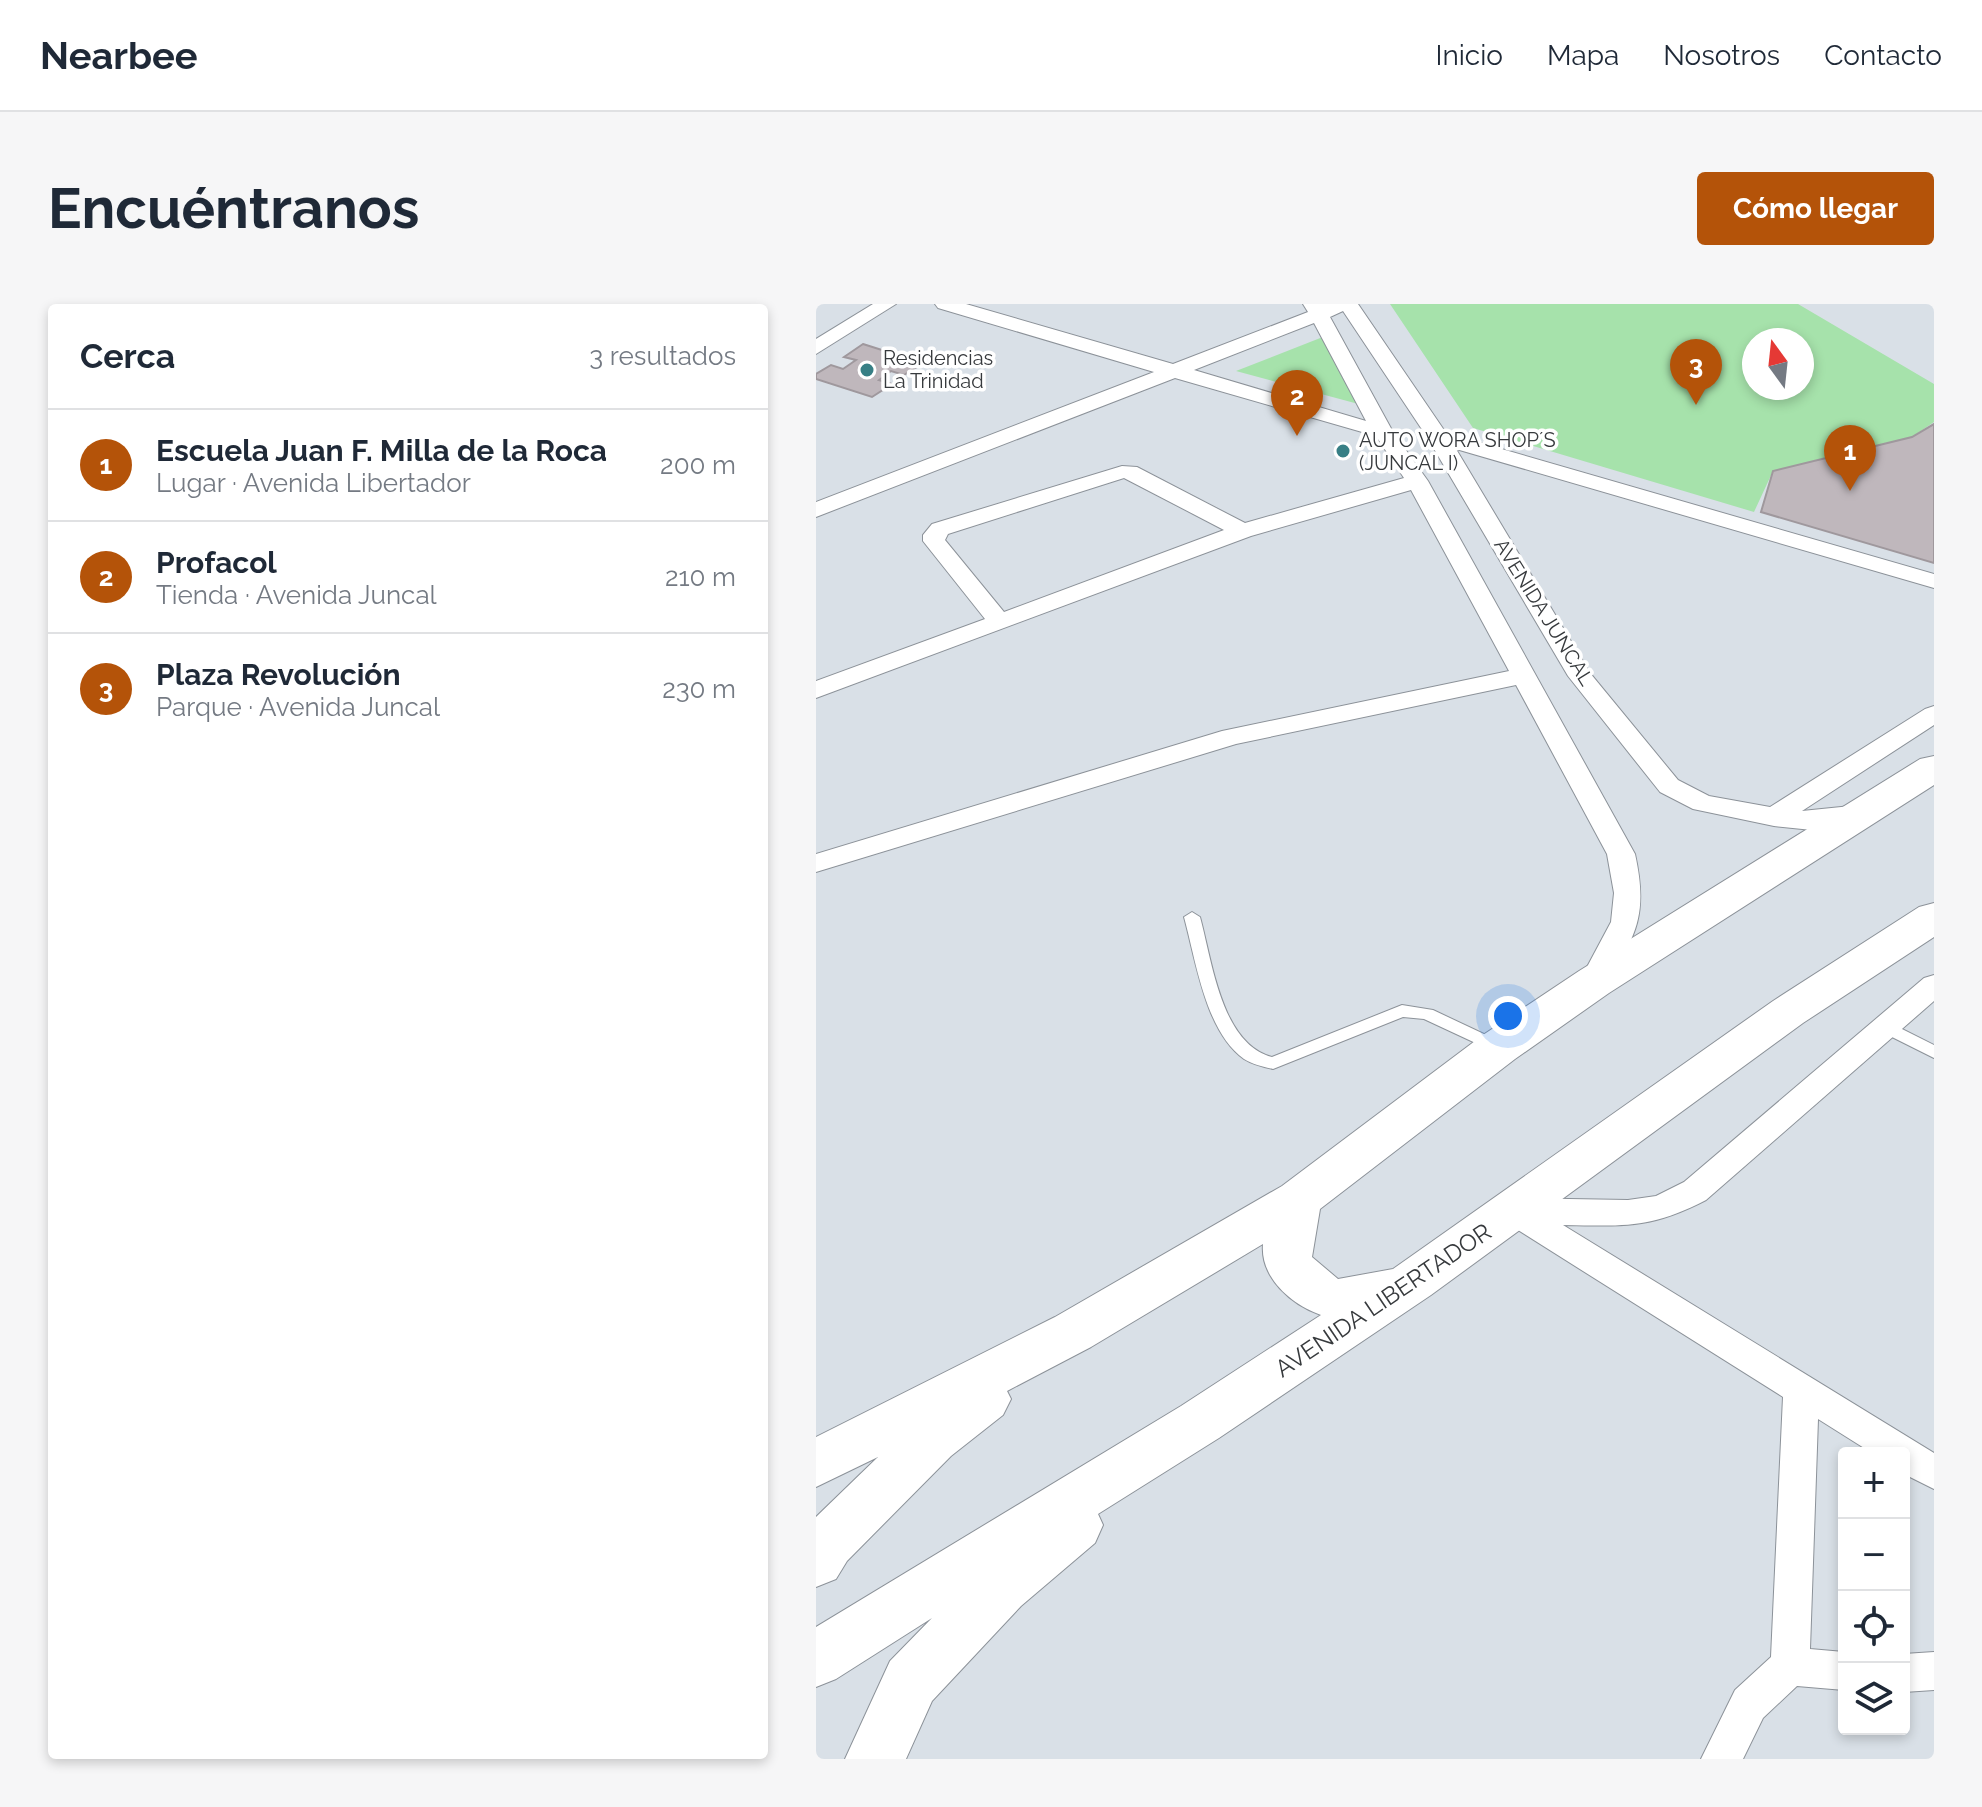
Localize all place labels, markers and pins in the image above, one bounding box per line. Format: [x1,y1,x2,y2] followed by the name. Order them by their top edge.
[1670,339,1722,405] pin: 3
[883,346,993,393] place label: Residencias La Trinidad
[858,361,876,379] marker: Residencias La Trinidad
[1271,370,1323,436] pin: 2
[1824,425,1876,491] pin: 1
[1359,428,1556,475] place label: AUTO WORA SHOP´S (JUNCAL I)
[1334,442,1352,460] marker: AUTO WORA SHOP´S (JUNCAL I)

